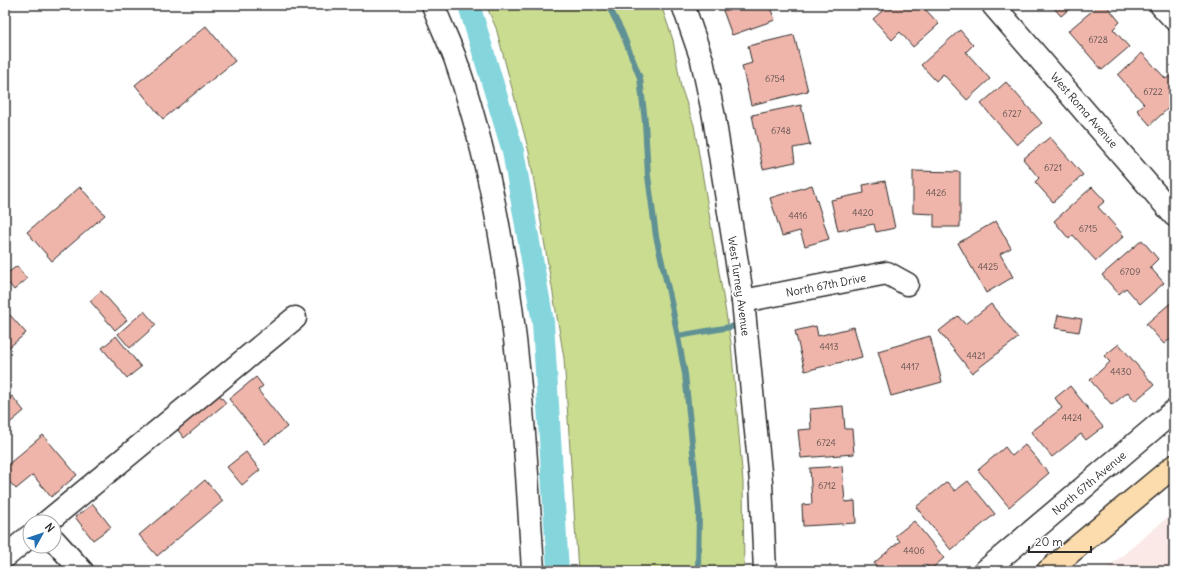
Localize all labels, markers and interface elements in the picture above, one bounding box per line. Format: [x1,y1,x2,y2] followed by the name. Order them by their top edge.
[1088,34,1108,45] house number: 6728
[1047,69,1121,151] street label: West Roma Avenue
[765,73,785,84] house number: 6754
[1143,86,1163,97] house number: 6722
[1003,108,1022,119] house number: 6727
[771,125,791,136] house number: 6748
[1044,162,1062,173] house number: 6721
[926,187,946,198] house number: 4426
[852,207,874,218] house number: 4420
[788,210,808,221] house number: 4416
[1079,223,1097,234] house number: 6715
[725,235,753,337] street label: West Turney Avenue
[978,261,998,272] house number: 4425
[1120,266,1140,277] house number: 6709
[785,270,867,300] street label: North 67th Drive
[820,341,839,352] house number: 4413
[967,350,985,361] house number: 4421
[901,361,920,372] house number: 4417
[1110,366,1132,377] house number: 4430
[1062,412,1082,423] house number: 4424
[816,437,836,448] house number: 6724
[1049,448,1129,518] street label: North 67th Avenue
[818,480,836,491] house number: 6712
[22,514,62,554] north arrow
[42,520,57,535] text: N
[1029,528,1091,554] scale bar
[1035,534,1063,549] text: 20 m
[903,545,925,556] house number: 4406

